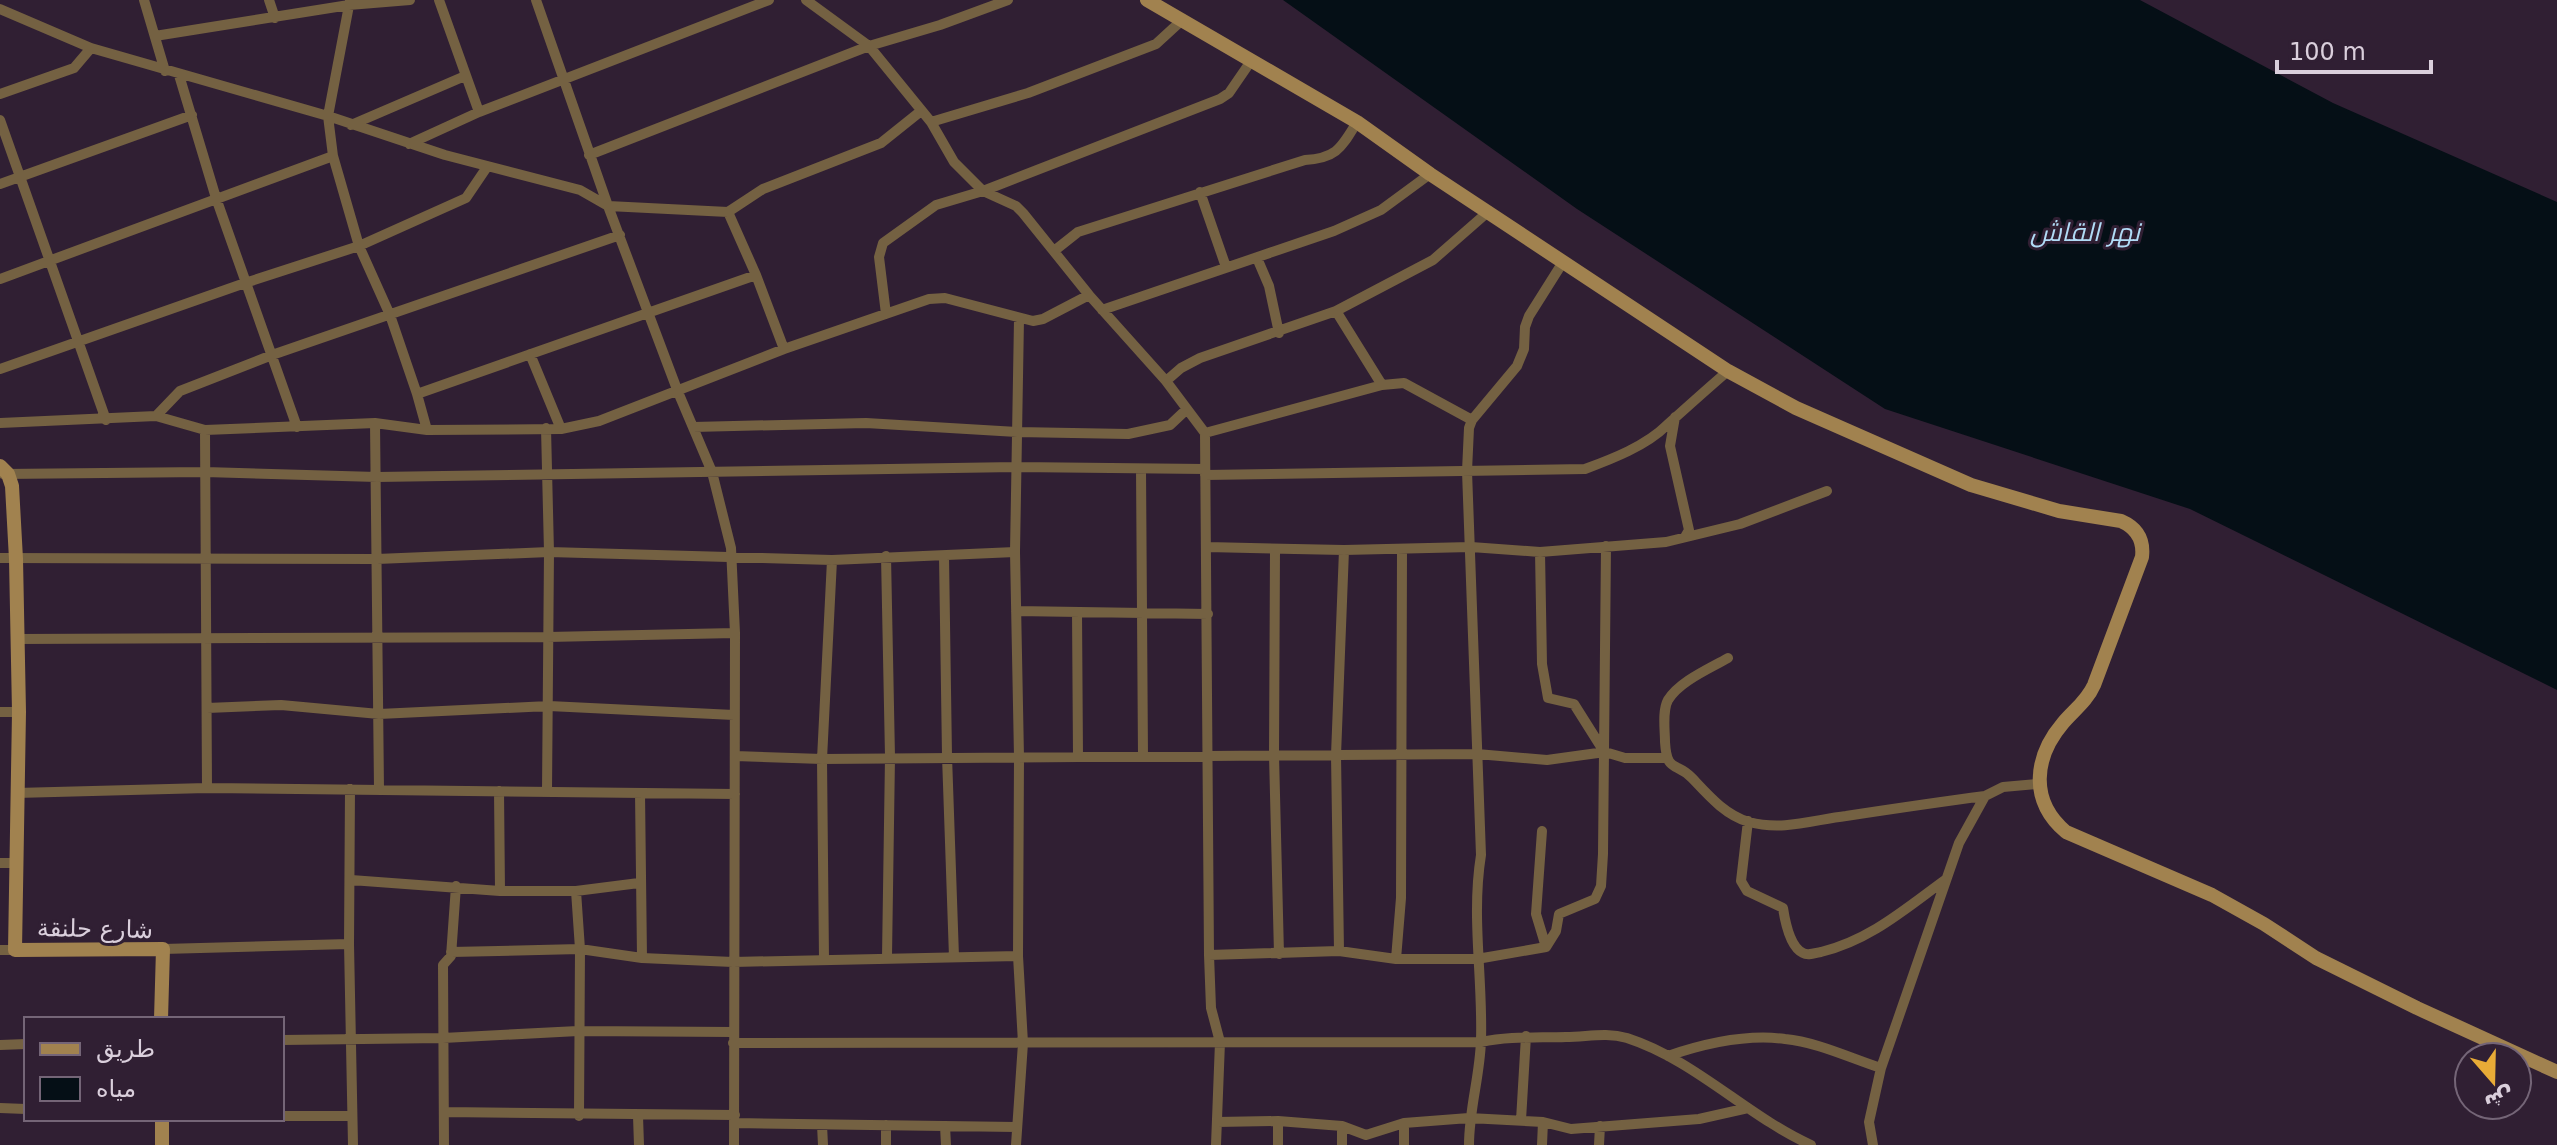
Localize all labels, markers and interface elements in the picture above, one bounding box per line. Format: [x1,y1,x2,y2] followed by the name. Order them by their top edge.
[2277,24,2431,74] scale bar
[2289,38,2366,66] text: 100 m
[2030,217,2143,248] water label: نهر القاش
[37,914,153,944] street label: شارع حلنقة
[24,1017,284,1121] legend
[96,1035,155,1063] text: طريق
[2453,1041,2533,1121] north arrow
[96,1075,136,1103] text: مياه
[2481,1082,2518,1116] text: ش

